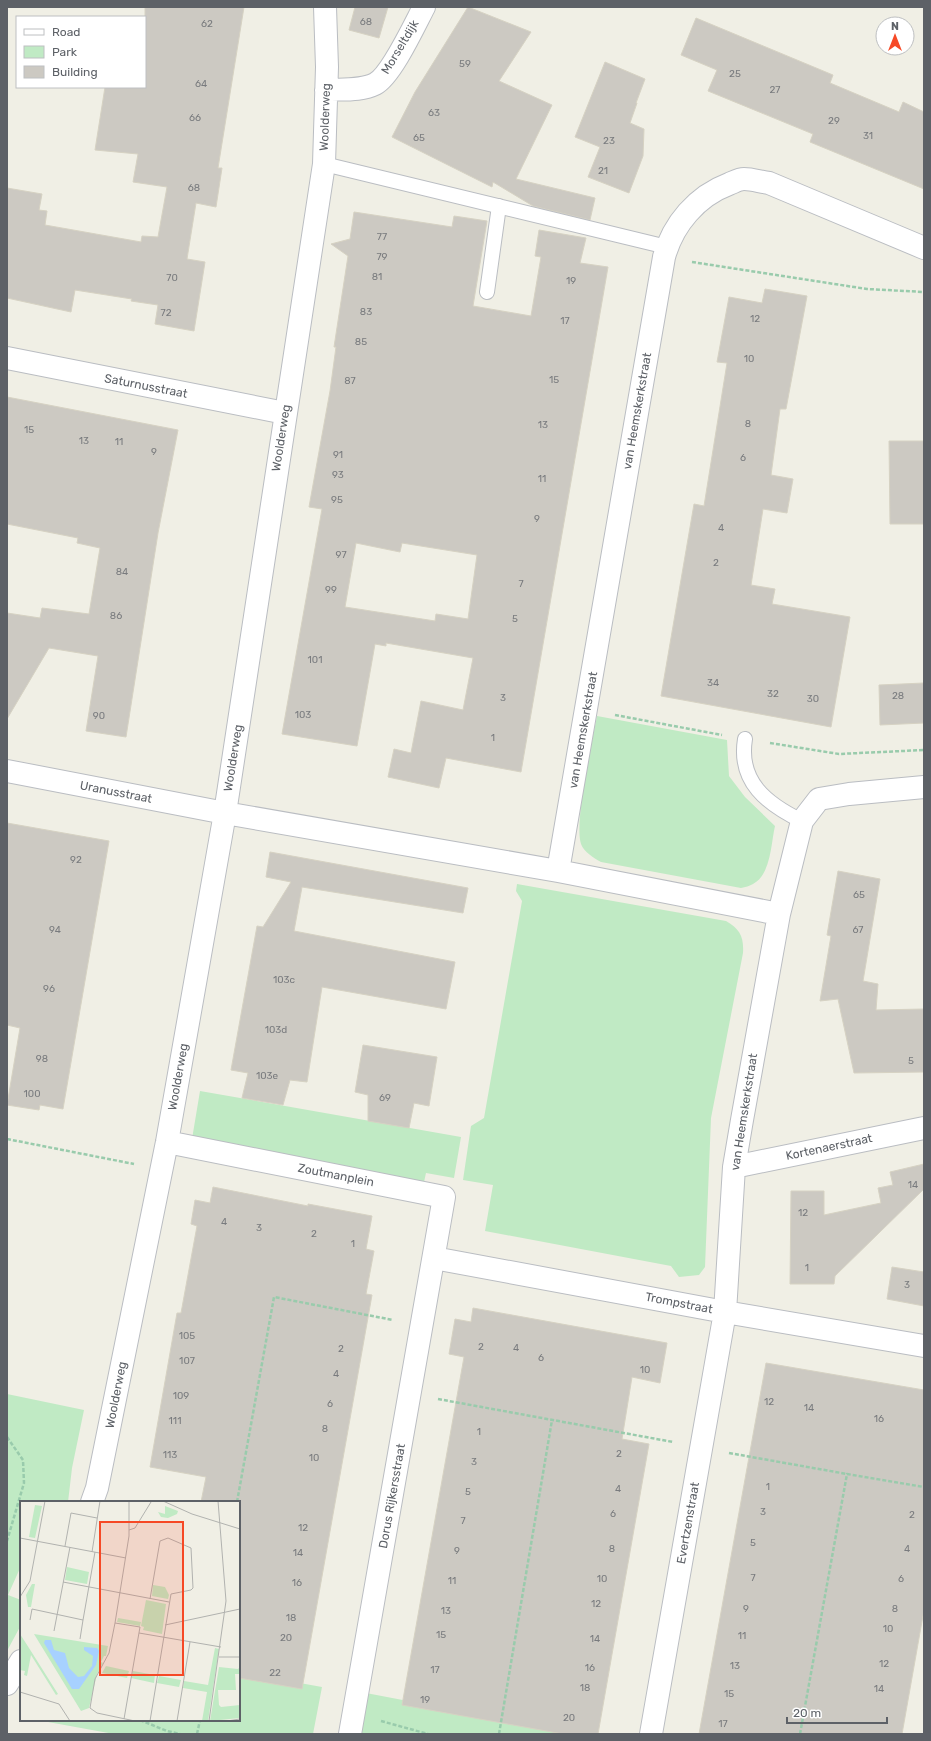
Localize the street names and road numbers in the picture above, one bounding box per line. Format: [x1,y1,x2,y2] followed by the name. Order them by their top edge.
[378,17,422,77] street label: Morseltdijk
[317,83,333,151] street label: Woolderweg
[620,351,654,471] street label: van Heemskerkstraat
[103,371,189,401] street label: Saturnusstraat
[269,403,293,473] street label: Woolderweg
[566,670,600,790] street label: van Heemskerkstraat
[221,723,245,793] street label: Woolderweg
[79,778,154,806] street label: Uranusstraat
[165,1042,191,1112] street label: Woolderweg
[728,1052,760,1172] street label: van Heemskerkstraat
[784,1131,874,1163] street label: Kortenaerstraat
[297,1161,375,1189] street label: Zoutmanplein
[644,1290,714,1316] street label: Trompstraat
[103,1360,129,1430] street label: Woolderweg
[376,1442,408,1550] street label: Dorus Rijkersstraat
[674,1481,702,1565] street label: Evertzenstraat

